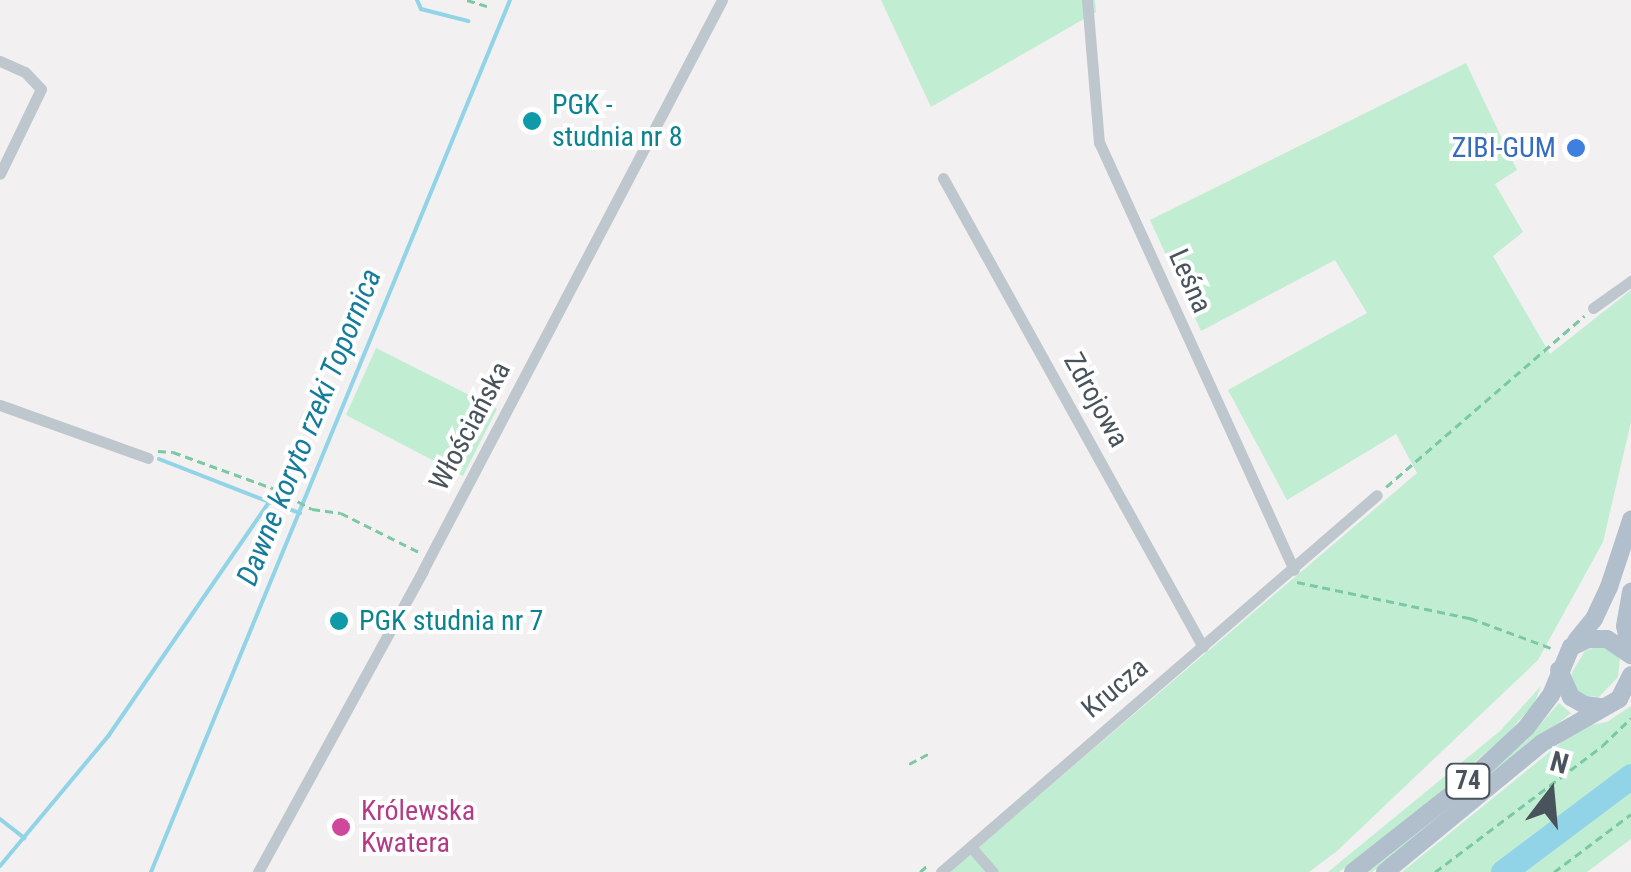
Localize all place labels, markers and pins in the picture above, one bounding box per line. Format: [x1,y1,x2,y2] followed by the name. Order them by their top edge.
[552,88,683,154] place label: PGK - studnia nr 8
[521,110,543,132] marker: PGK - studnia nr 8
[1452,131,1556,165] place label: ZIBI-GUM
[1565,137,1587,159] marker: ZIBI-GUM
[359,604,543,638] place label: PGK studnia nr 7
[328,610,350,632] marker: PGK studnia nr 7
[361,794,475,860] place label: Królewska Kwatera
[330,816,352,838] marker: Królewska Kwatera

